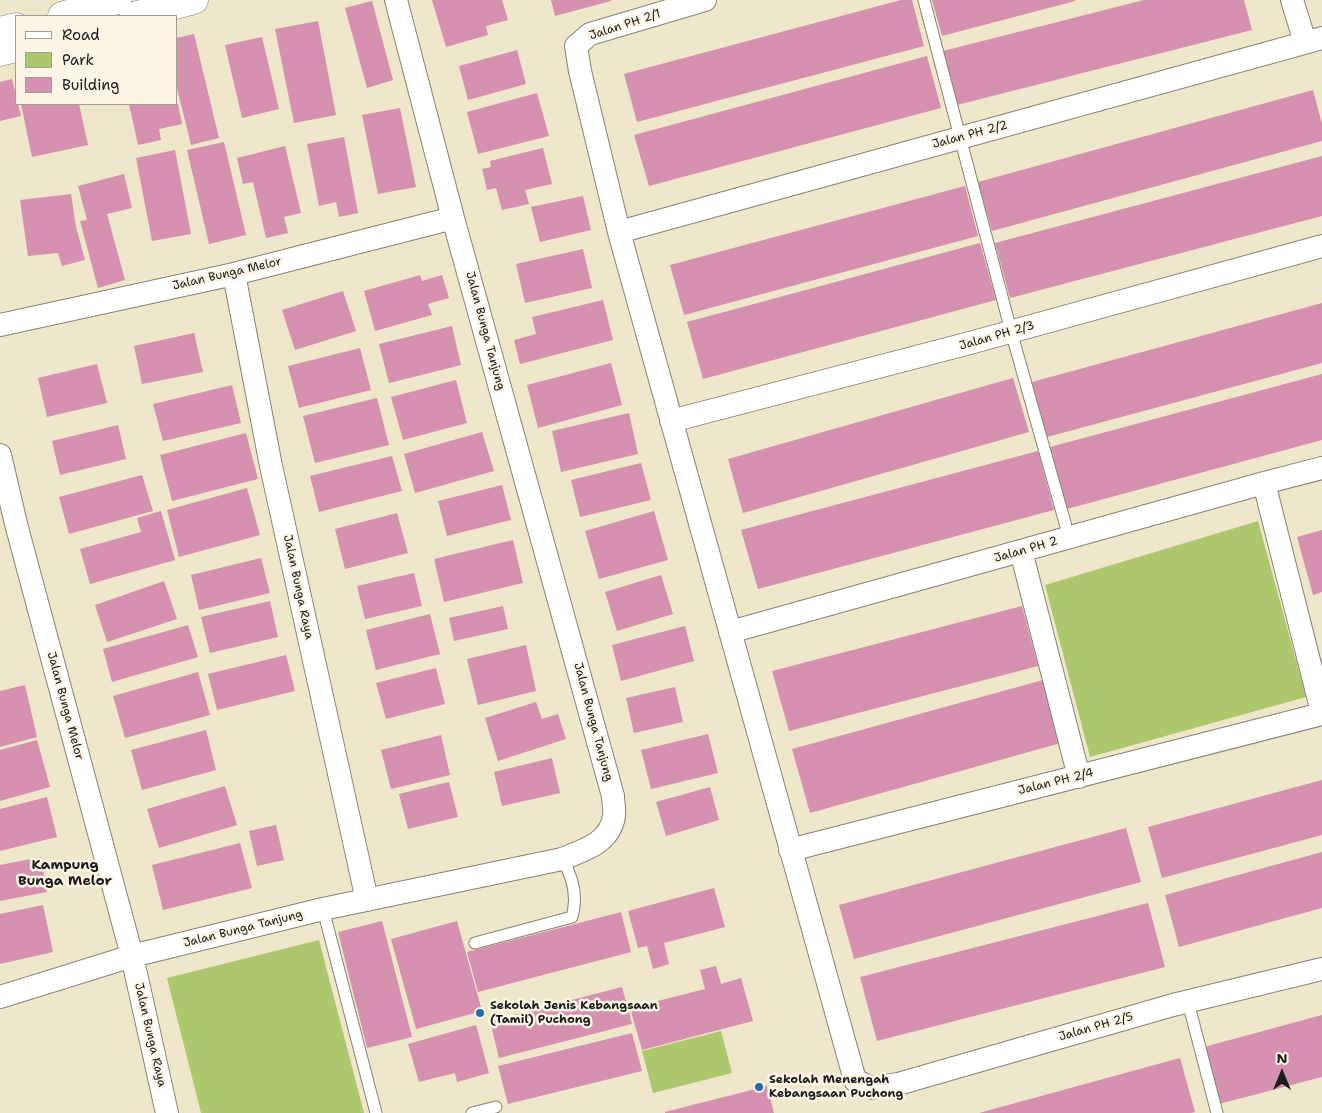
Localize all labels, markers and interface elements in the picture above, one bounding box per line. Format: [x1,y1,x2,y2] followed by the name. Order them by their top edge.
[587,7,663,43] street label: Jalan PH 2/1
[15,15,178,105] legend
[62,25,100,45] text: Road
[62,50,94,70] text: Park
[62,75,119,95] text: Building
[931,118,1009,152] street label: Jalan PH 2/2
[171,254,283,294] street label: Jalan Bunga Melor
[462,270,508,392] street label: Jalan Bunga Tanjung
[958,318,1036,354] street label: Jalan PH 2/3
[280,533,316,641] street label: Jalan Bunga Raya
[993,534,1059,566] street label: Jalan PH 2
[44,650,86,762] street label: Jalan Bunga Melor
[570,661,616,783] street label: Jalan Bunga Tanjung
[1017,766,1095,798] street label: Jalan PH 2/4
[18,857,112,890] district label: Kampung Bunga Melor
[182,907,304,951] street label: Jalan Bunga Tanjung
[131,981,169,1089] street label: Jalan Bunga Raya
[490,999,658,1027] place label: Sekolah Jenis Kebangsaan (Tamil) Puchong
[474,1007,486,1019] marker: Sekolah Jenis Kebangsaan (Tamil) Puchong
[1057,1010,1135,1044] street label: Jalan PH 2/5
[1257,1048,1307,1098] north arrow
[1276,1049,1288,1067] text: N
[769,1073,903,1101] place label: Sekolah Menengah Kebangsaan Puchong
[753,1081,765,1093] marker: Sekolah Menengah Kebangsaan Puchong

